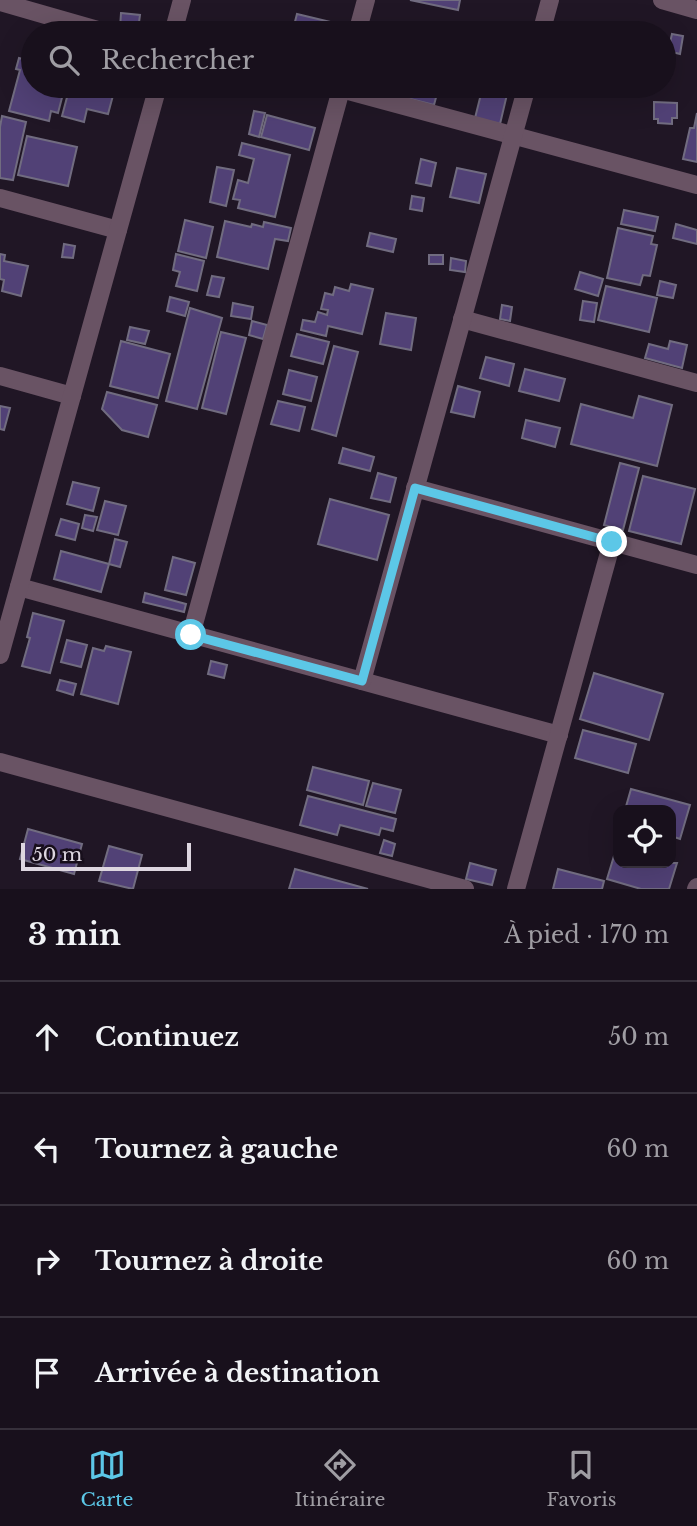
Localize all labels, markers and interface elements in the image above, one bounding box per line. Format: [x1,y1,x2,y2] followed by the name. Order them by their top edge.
[21,21,676,98] search box
[45,41,83,79] icon: search
[101,44,254,76] text: Rechercher
[596,526,627,557] route end
[175,619,206,650] route start
[613,805,676,868] map controls
[613,805,676,868] button: locate
[21,840,191,872] scale bar
[32,843,82,866] text: 50 m
[28,916,121,953] text: 3 min
[504,921,669,949] text: À pied · 170 m
[28,1018,66,1056] icon: ahead
[95,1021,239,1053] text: Continuez
[608,1023,669,1051] text: 50 m
[28,1130,66,1168] icon: left
[95,1133,338,1165] text: Tournez à gauche
[607,1135,669,1163] text: 60 m
[28,1242,66,1280] icon: right
[95,1245,323,1277] text: Tournez à droite
[607,1247,669,1275] text: 60 m
[28,1354,66,1392] icon: arrive
[95,1357,380,1389] text: Arrivée à destination
[81,1446,133,1511] tab: Carte
[294,1446,385,1511] tab: Itinéraire
[547,1446,616,1511] tab: Favoris

